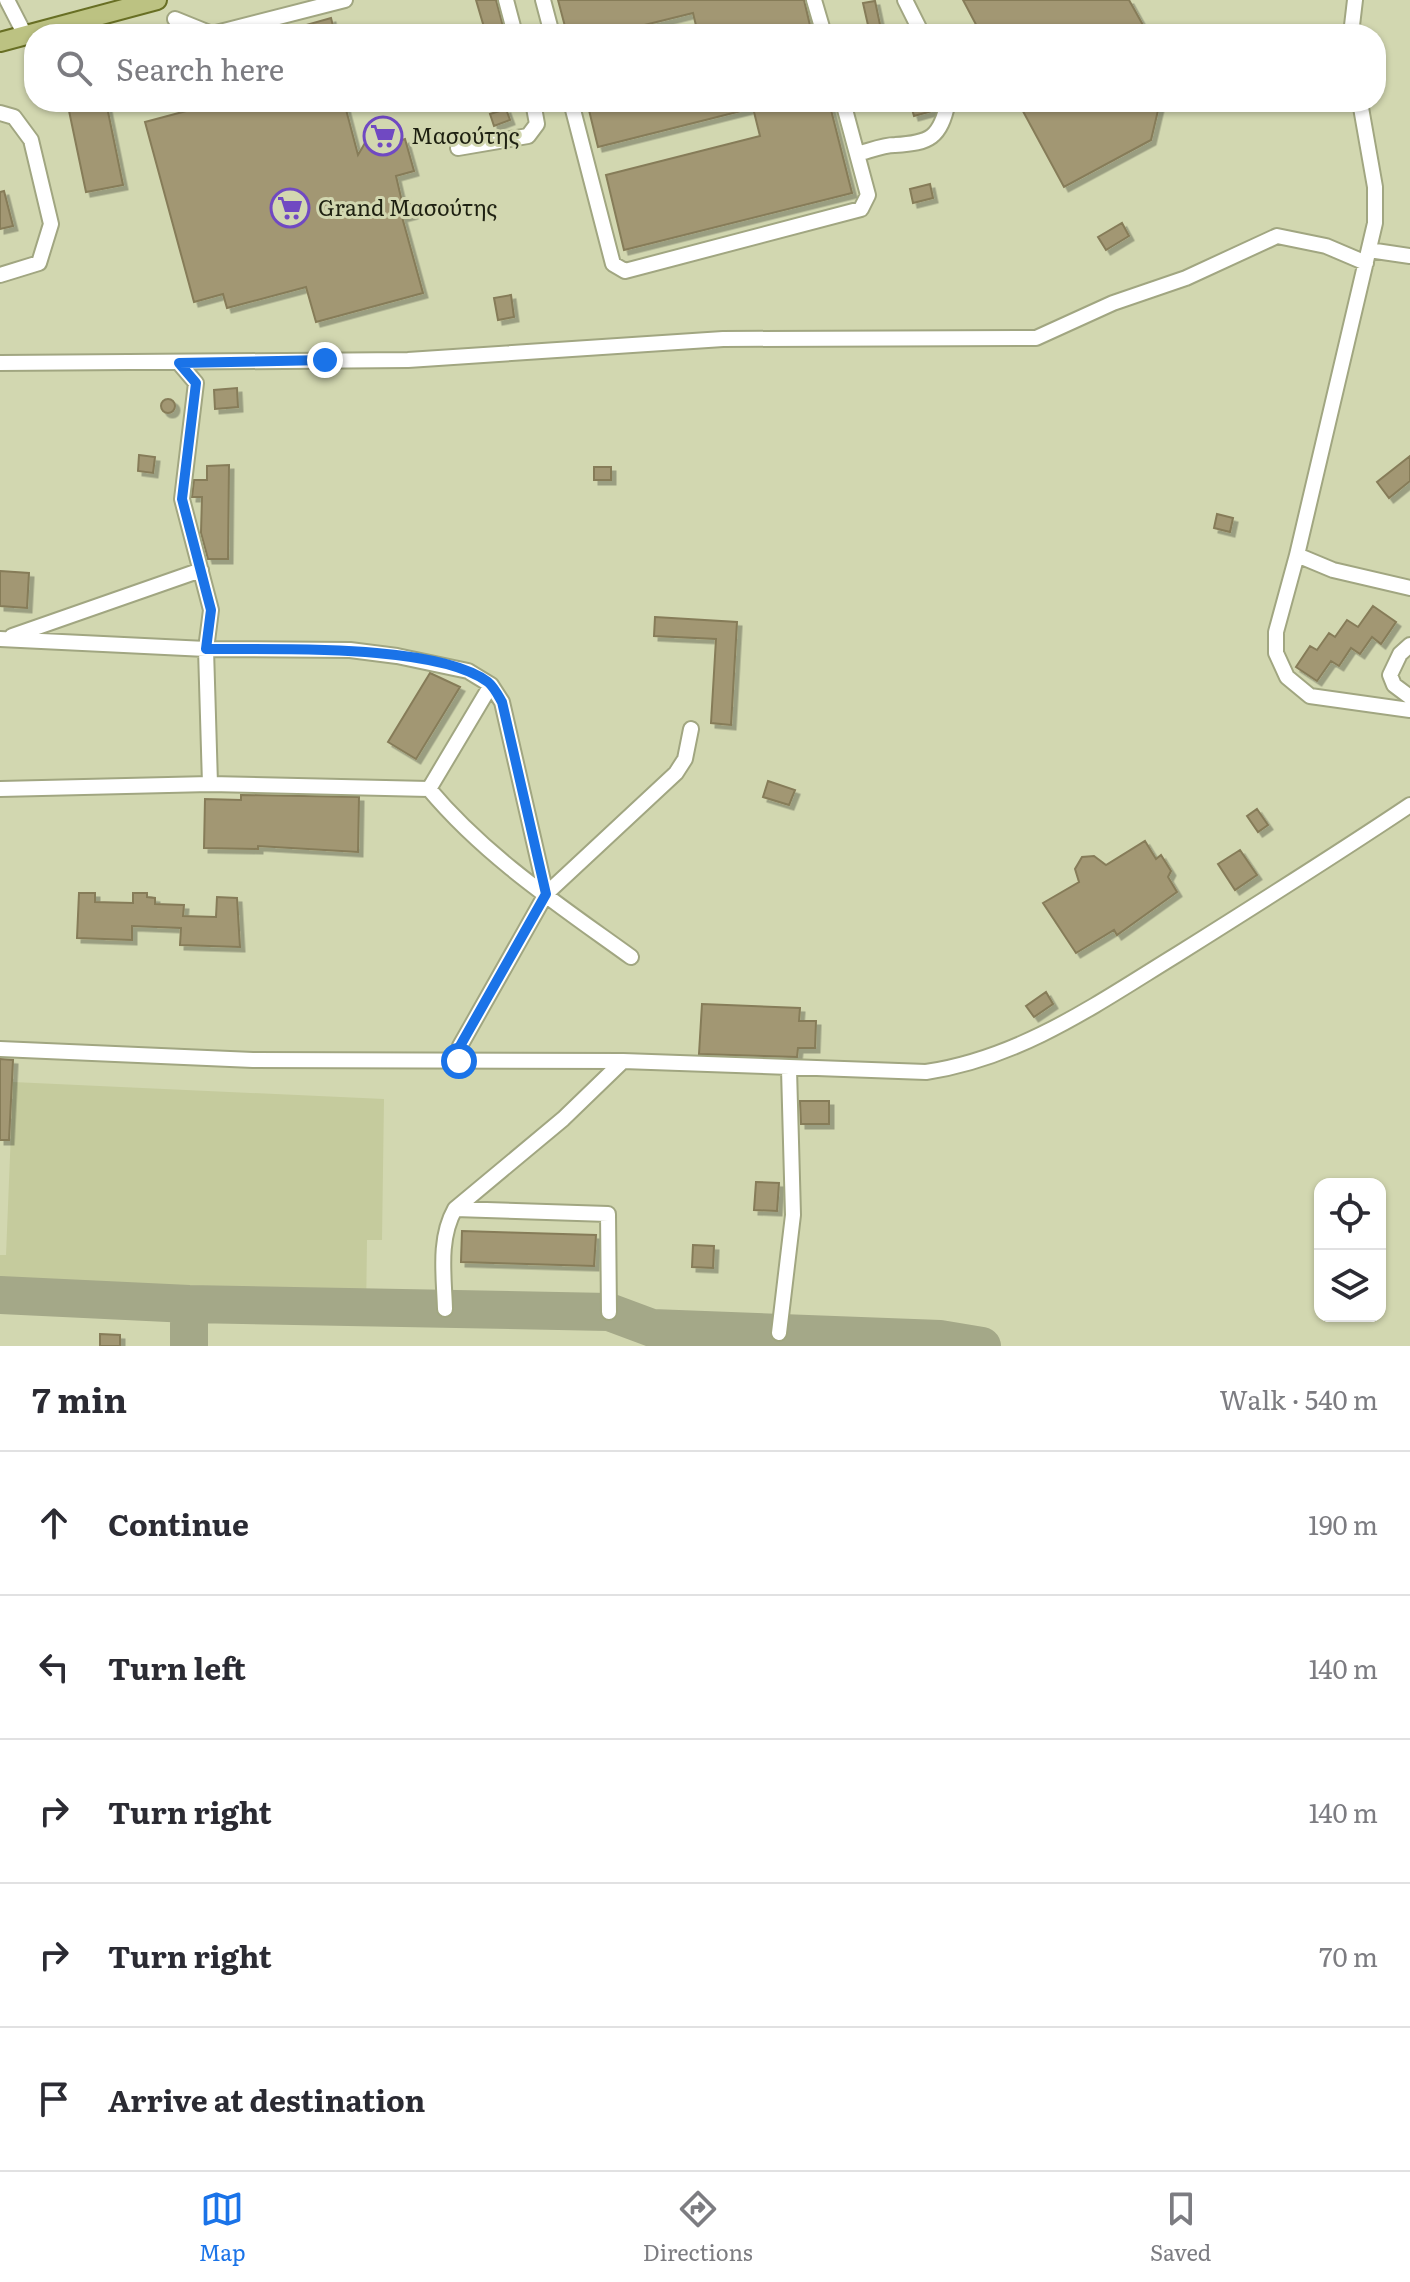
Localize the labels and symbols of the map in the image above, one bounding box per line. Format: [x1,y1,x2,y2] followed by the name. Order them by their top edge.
[362,115,404,157] supermarket icon: Μασούτης
[411,118,519,151] place label: Μασούτης
[269,187,311,229] supermarket icon: Grand Μασούτης
[318,190,497,223] place label: Grand Μασούτης
[307,342,343,378] route end
[441,1043,477,1079] route start

